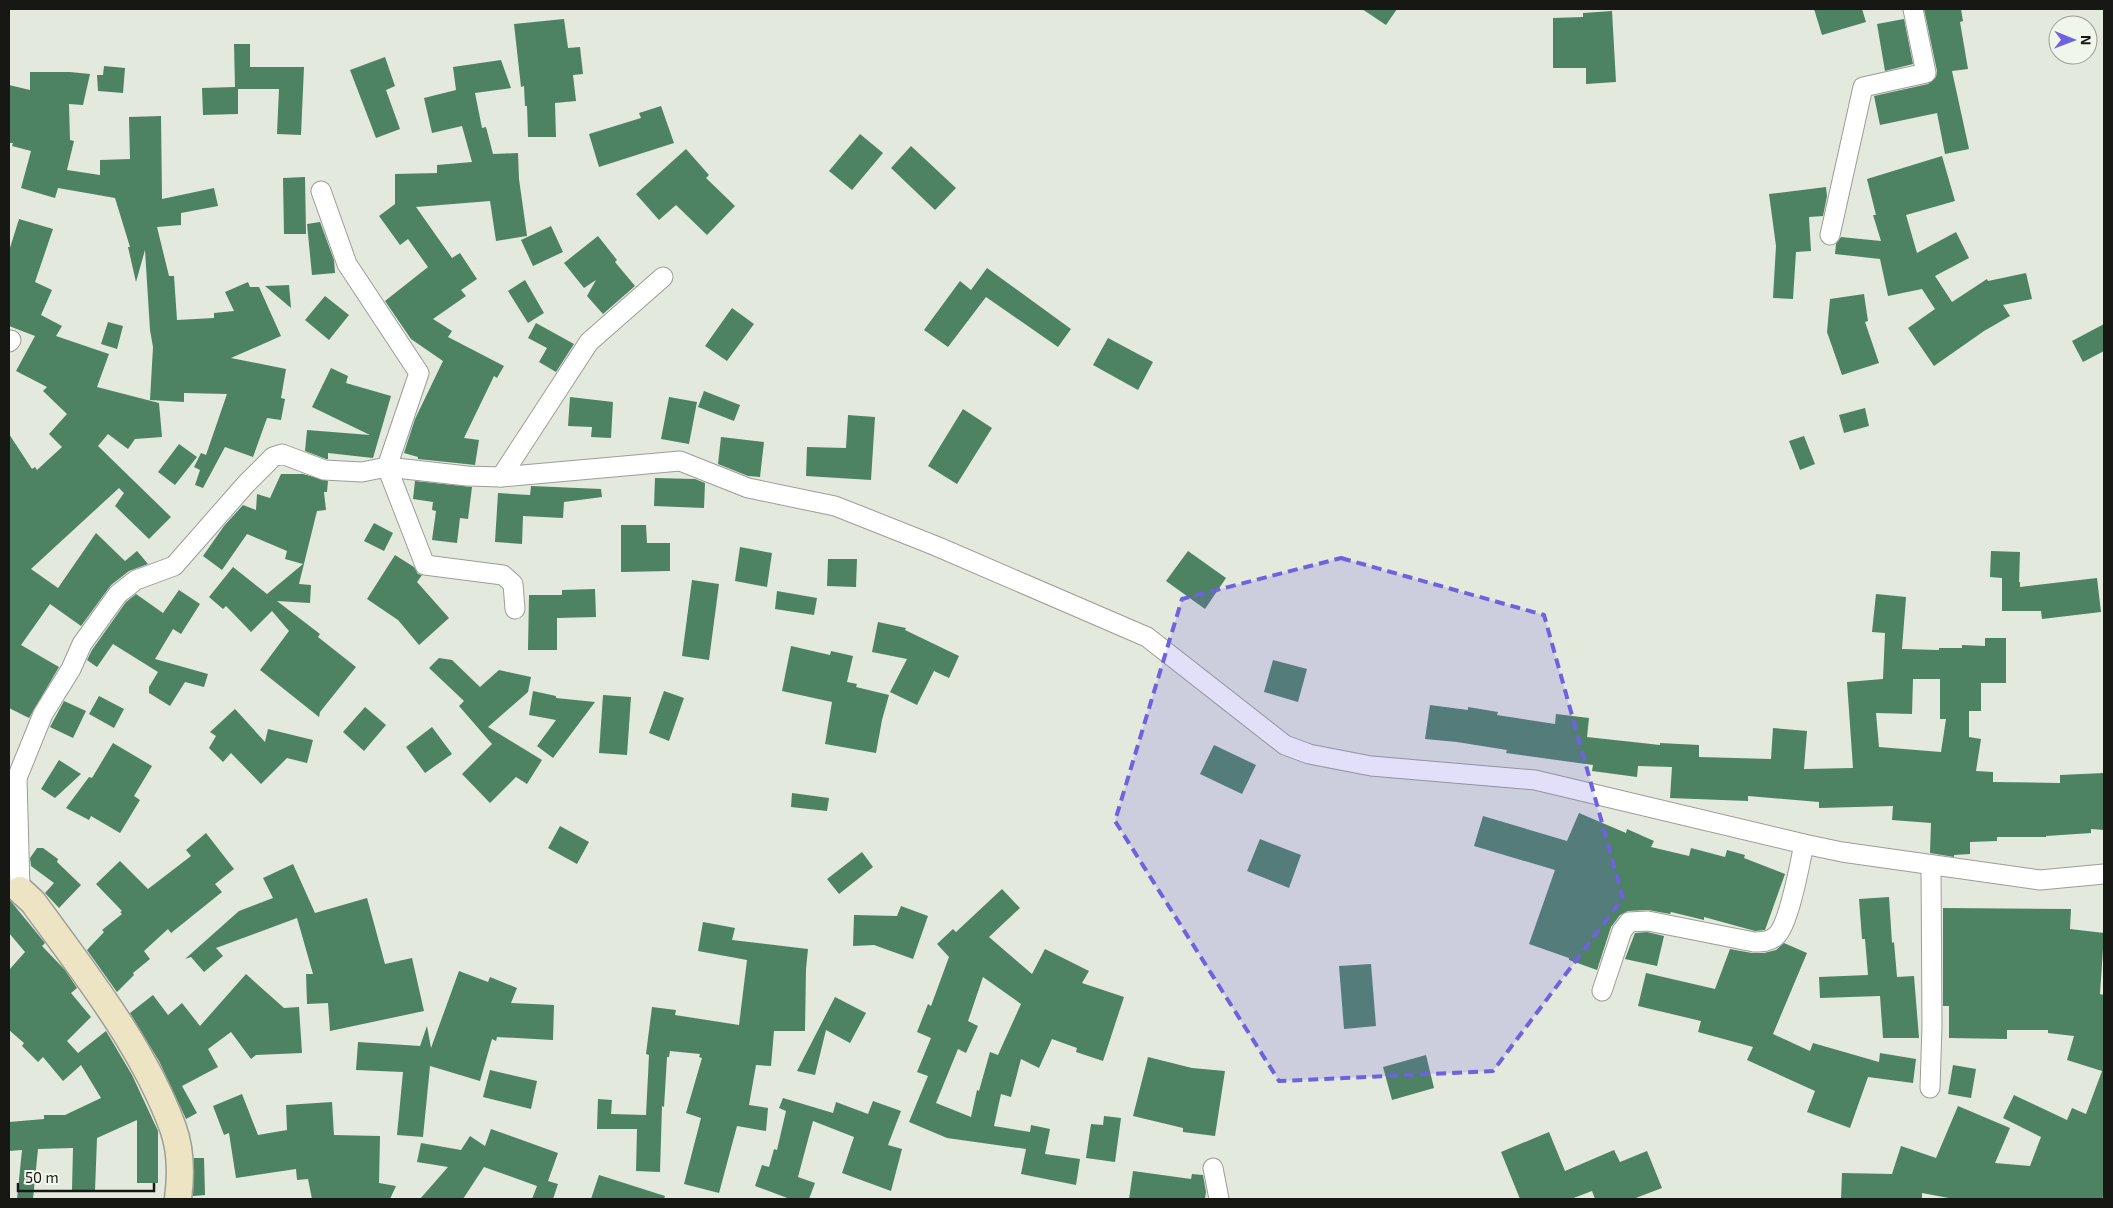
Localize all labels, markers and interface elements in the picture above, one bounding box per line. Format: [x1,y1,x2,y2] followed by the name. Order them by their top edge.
[2048,15,2098,65] north arrow
[2078,35,2095,45] text: N
[18,1160,154,1192] scale bar
[25,1168,59,1186] text: 50 m

